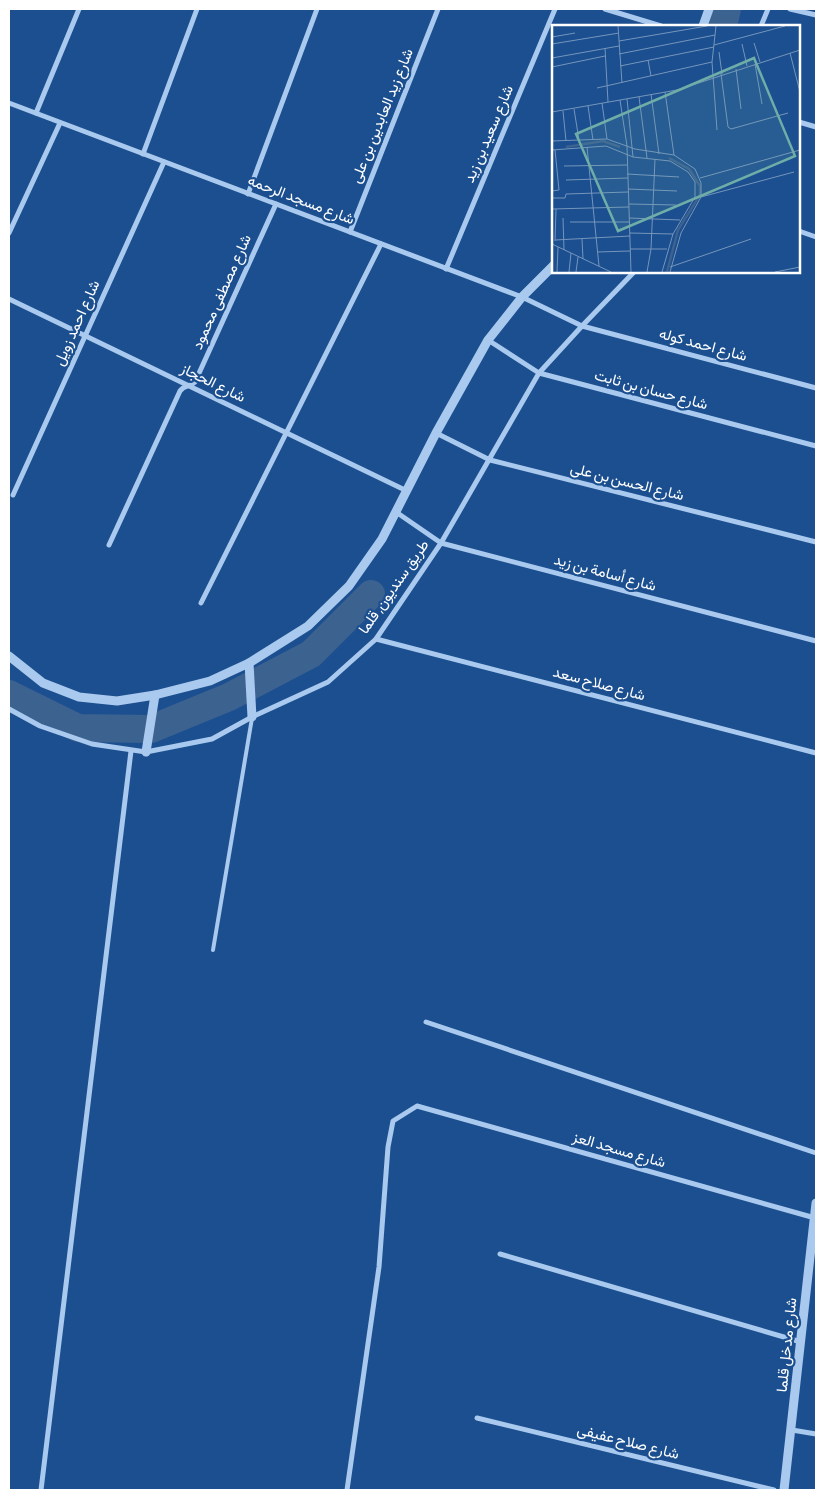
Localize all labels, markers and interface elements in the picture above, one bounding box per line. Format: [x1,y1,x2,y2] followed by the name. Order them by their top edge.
[552,25,800,272] inset map
[346,46,419,187] street label: شارع زيد العابدين بن على
[460,82,519,186] street label: شارع سعيد بن زيد
[245,171,357,230] street label: شارع مسجد الرحمه
[188,231,257,353] street label: شارع مصطفى محمود
[50,277,105,369] street label: شارع احمد زويل
[657,324,749,367] street label: شارع احمد كوله
[176,359,249,408] street label: شارع الحجاز
[592,366,710,415] street label: شارع حسان بن ثابت
[568,459,686,506] street label: شارع الحسن بن على
[354,536,434,638] street label: طريق سنديون, قلما
[551,550,659,597] street label: شارع أسامة بن زيد
[550,663,647,706] street label: شارع صلاح سعد
[569,1127,668,1173] street label: شارع مسجد العز
[773,1297,802,1393] street label: شارع مدخل قلما
[575,1420,681,1465] street label: شارع صلاح عفيفى

